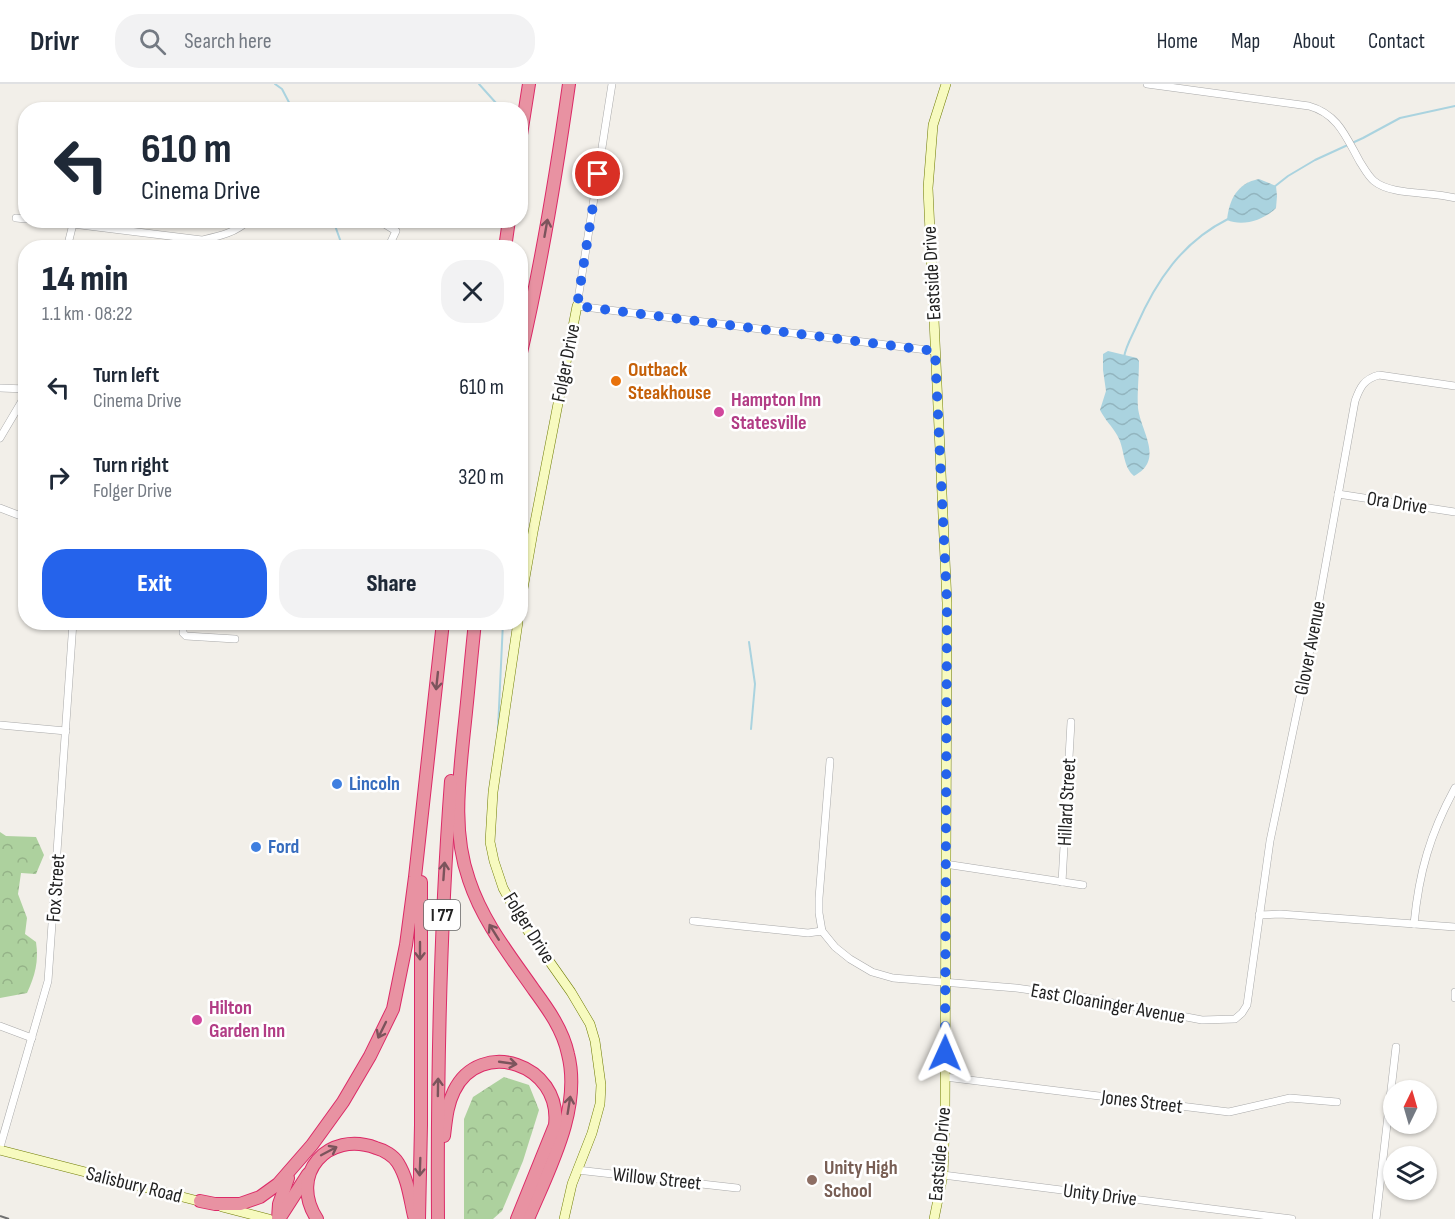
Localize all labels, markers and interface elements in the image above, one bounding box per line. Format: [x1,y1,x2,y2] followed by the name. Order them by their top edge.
[115,14,535,68] search box
[30,25,79,58] text: Drivr
[136,25,169,58] icon: search
[184,28,272,55] text: Search here
[1157,29,1198,54] text: Home
[1231,29,1260,54] text: Map
[1293,29,1335,54] text: About
[1368,29,1425,54] text: Contact
[141,124,232,175] text: 610 m
[42,126,120,204] icon: left
[572,148,623,199] pin
[581,157,614,190] icon: arrive
[141,175,261,207] text: Cinema Drive
[541,219,552,239] one-way arrow
[918,225,946,321] street label: Eastside Drive
[42,258,128,301] text: 14 min
[441,260,504,323] button: close
[42,302,132,326] text: 1.1 km · 08:22
[547,322,585,404] street label: Folger Drive
[628,358,711,405] place label: Outback Steakhouse
[93,362,159,389] text: Turn left
[42,371,75,404] icon: left
[459,374,504,401] text: 610 m
[609,374,623,388] marker: Outback Steakhouse
[731,388,821,435] place label: Hampton Inn Statesville
[93,389,182,413] text: Cinema Drive
[712,405,726,419] marker: Hampton Inn Statesville
[93,452,169,479] text: Turn right
[42,461,75,494] icon: right
[458,464,504,491] text: 320 m
[93,479,172,503] text: Folger Drive
[1365,486,1429,520] street label: Ora Drive
[42,549,267,618] button: Exit
[279,549,504,618] button: Share
[1289,599,1331,697] street label: Glover Avenue
[431,670,442,690] one-way arrow
[1053,757,1081,847] street label: Hillard Street
[349,772,400,796] place label: Lincoln
[330,777,344,791] marker: Lincoln
[268,835,299,859] place label: Ford
[249,840,263,854] marker: Ford
[42,853,70,923] street label: Fox Street
[439,862,450,882] one-way arrow
[498,888,560,968] street label: Folger Drive
[424,900,460,930] road number: I 77
[487,924,499,941] one-way arrow
[414,941,426,961] one-way arrow
[1029,979,1187,1029] street label: East Cloaninger Avenue
[209,996,285,1043] place label: Hilton Garden Inn
[190,1013,204,1027] marker: Hilton Garden Inn
[376,1021,388,1039] one-way arrow
[913,1021,977,1085] position arrow
[498,1058,518,1069] one-way arrow
[432,1077,444,1097] one-way arrow
[1383,1080,1437,1134] north arrow
[1383,1080,1437,1200] map controls
[1099,1085,1184,1119] street label: Jones Street
[564,1096,575,1115] one-way arrow
[924,1106,956,1202] street label: Eastside Drive
[320,1145,337,1157] one-way arrow
[1383,1146,1437,1200] button: layers
[824,1156,898,1203] place label: Unity High School
[415,1157,426,1177] one-way arrow
[84,1161,184,1209] street label: Salisbury Road
[611,1162,703,1196] street label: Willow Street
[805,1173,819,1187] marker: Unity High School
[1062,1179,1138,1211] street label: Unity Drive

